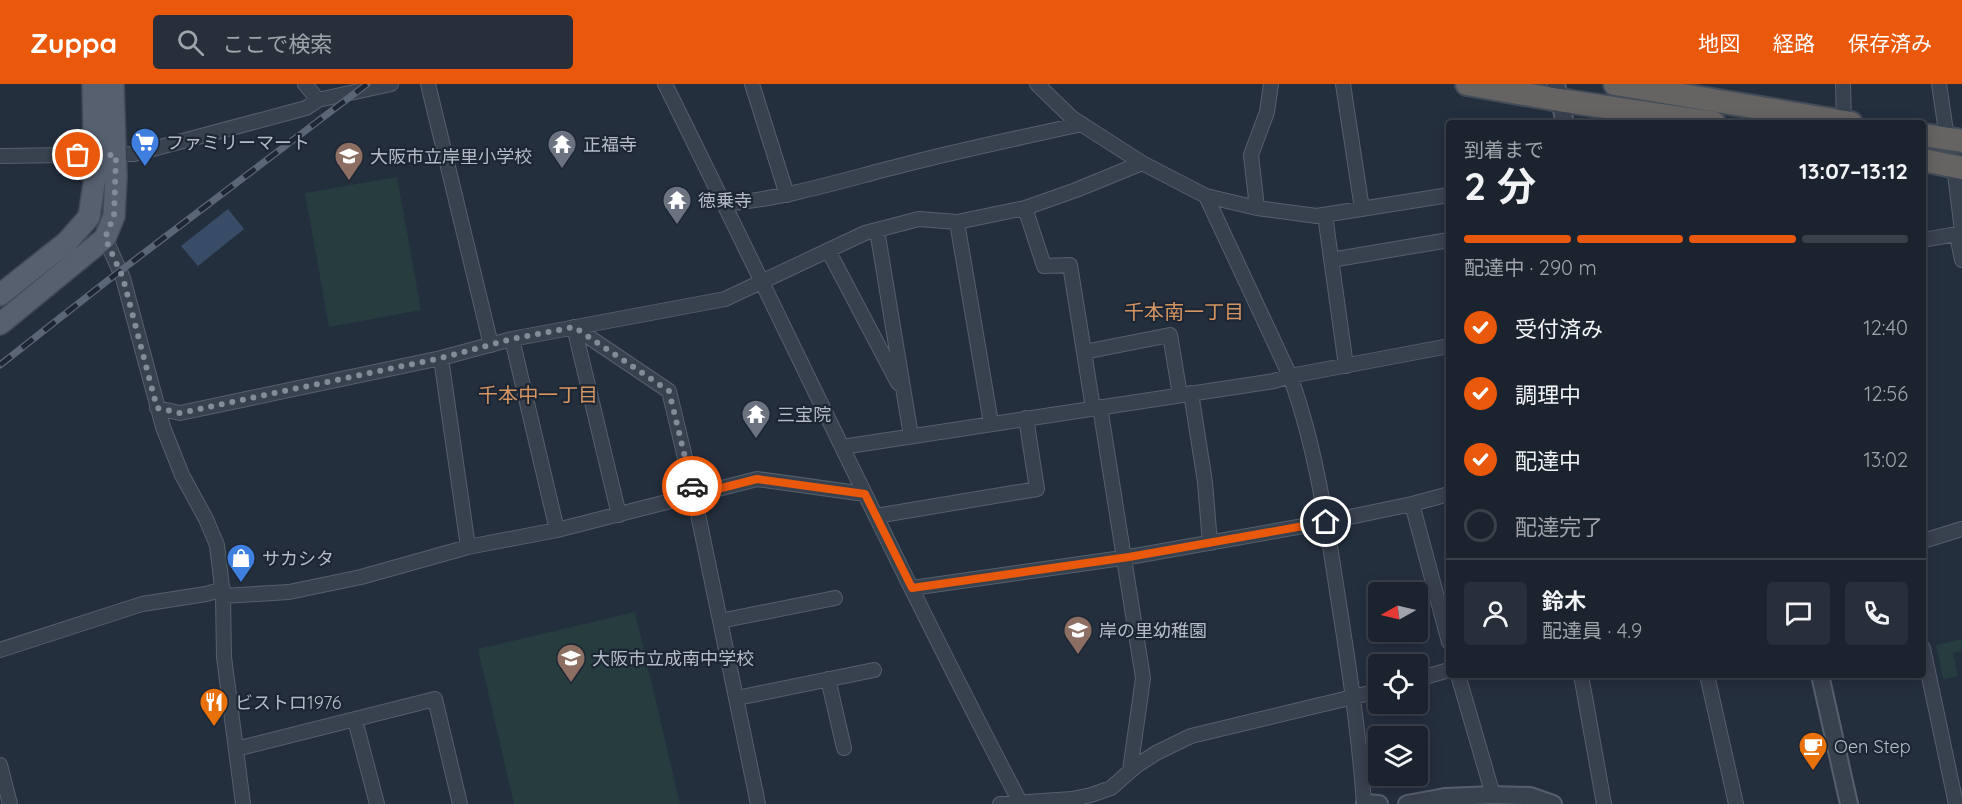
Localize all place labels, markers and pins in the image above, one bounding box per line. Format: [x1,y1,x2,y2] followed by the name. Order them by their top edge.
[129,126,161,168] supermarket icon: ファミリーマート
[546,128,578,170] temple icon: 正福寺
[52,129,103,180] pin
[166,131,310,154] place label: ファミリーマート
[583,133,637,156] place label: 正福寺
[333,140,365,182] school or university icon: 大阪市立岸里小学校
[370,145,532,168] place label: 大阪市立岸里小学校
[661,184,693,226] temple icon: 徳乗寺
[698,189,752,212] place label: 徳乗寺
[740,398,772,440] temple icon: 三宝院
[777,403,831,426] place label: 三宝院
[1300,496,1351,547] pin
[225,542,257,584] shop icon: サカシタ
[262,547,334,570] place label: サカシタ
[1062,614,1094,656] school or university icon: 岸の里幼稚園
[1099,619,1207,642] place label: 岸の里幼稚園
[555,642,587,684] school or university icon: 大阪市立成南中学校
[592,647,754,670] place label: 大阪市立成南中学校
[198,686,230,728] restaurant icon: ビストロ1976
[235,691,342,714] place label: ビストロ1976
[1797,730,1829,772] cafe icon: Oen Step
[1834,735,1911,758] place label: Oen Step

